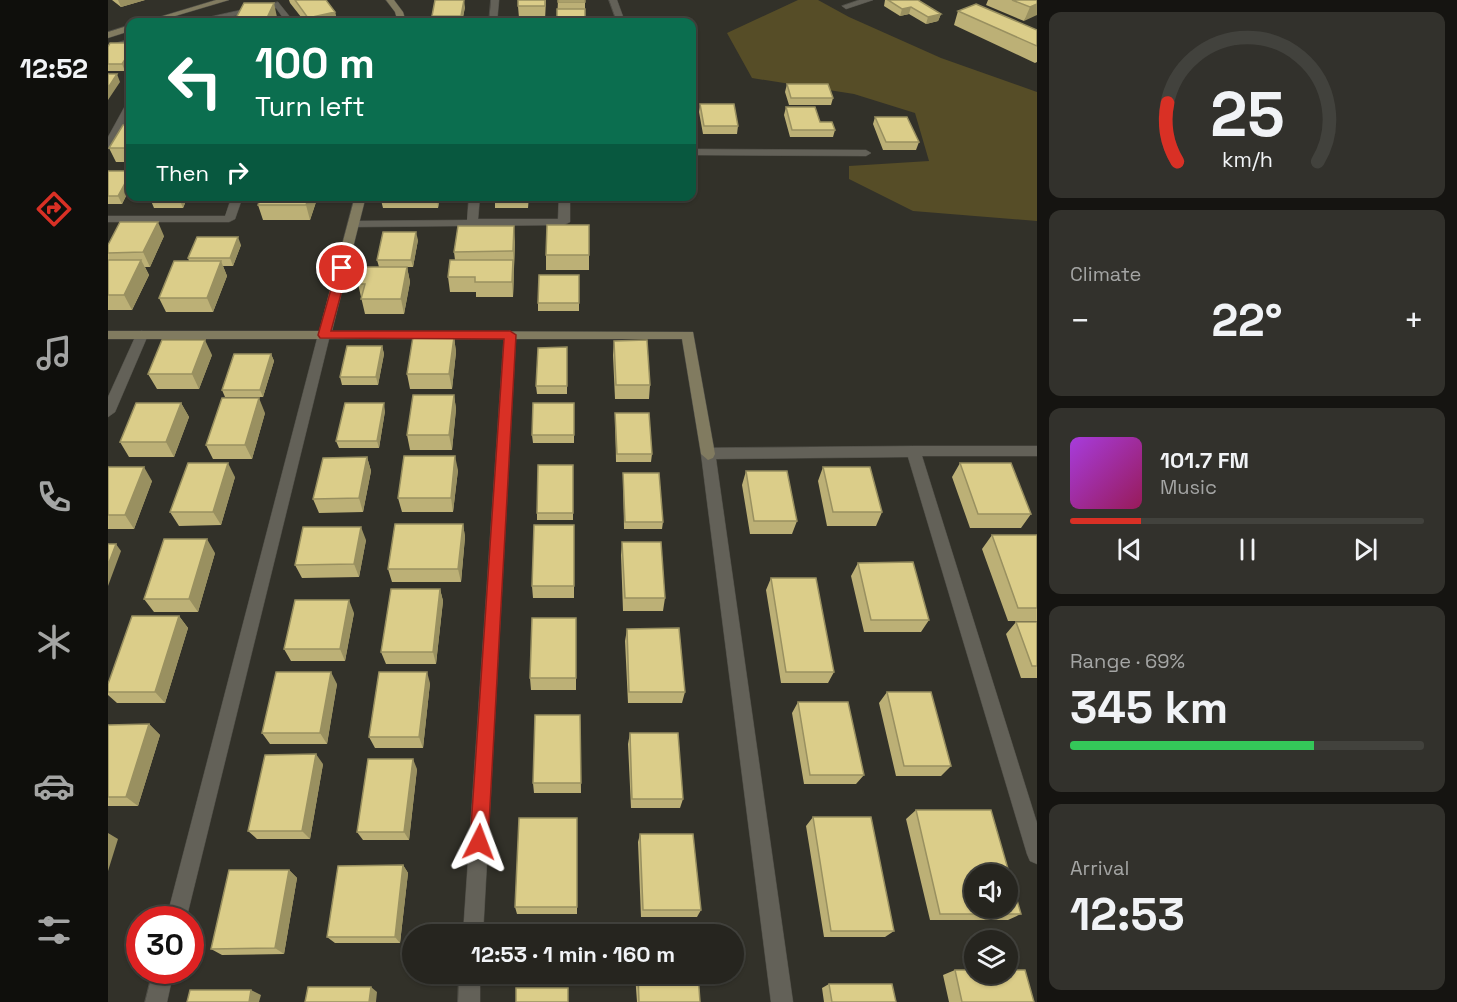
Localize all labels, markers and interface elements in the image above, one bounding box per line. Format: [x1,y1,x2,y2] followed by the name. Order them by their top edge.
[255,37,375,90] text: 100 m
[156,42,234,120] icon: left
[20,51,88,86] text: 12:52
[1210,75,1284,154] text: 25
[255,89,365,124] text: Turn left
[1221,146,1273,173] text: km/h
[221,156,254,189] icon: right
[156,159,209,187] text: Then
[33,188,75,230] icon: directions
[316,242,367,293] pin
[325,251,358,284] icon: arrive
[1070,261,1141,287] text: Climate
[1211,292,1283,349] text: 22°
[1070,300,1090,342] text: −
[1404,300,1424,342] text: +
[33,332,75,374] icon: music
[1160,446,1249,474] text: 101.7 FM
[1160,474,1217,500] text: Music
[33,476,75,518] icon: phone
[1113,533,1146,566] icon: previous
[1231,533,1264,566] icon: pause
[1349,533,1382,566] icon: next
[33,621,75,663] icon: climate
[1070,648,1185,674] text: Range · 69%
[1070,679,1228,736] text: 345 km
[33,765,75,807] icon: car
[447,810,511,874] position arrow
[1070,855,1129,881] text: Arrival
[964,864,1018,984] map controls
[964,864,1018,918] button: sound
[1070,886,1185,943] text: 12:53
[126,906,204,984] speed limit sign: 30
[33,909,75,951] icon: filters
[964,930,1018,984] button: layers
[471,940,675,968] text: 12:53 · 1 min · 160 m

